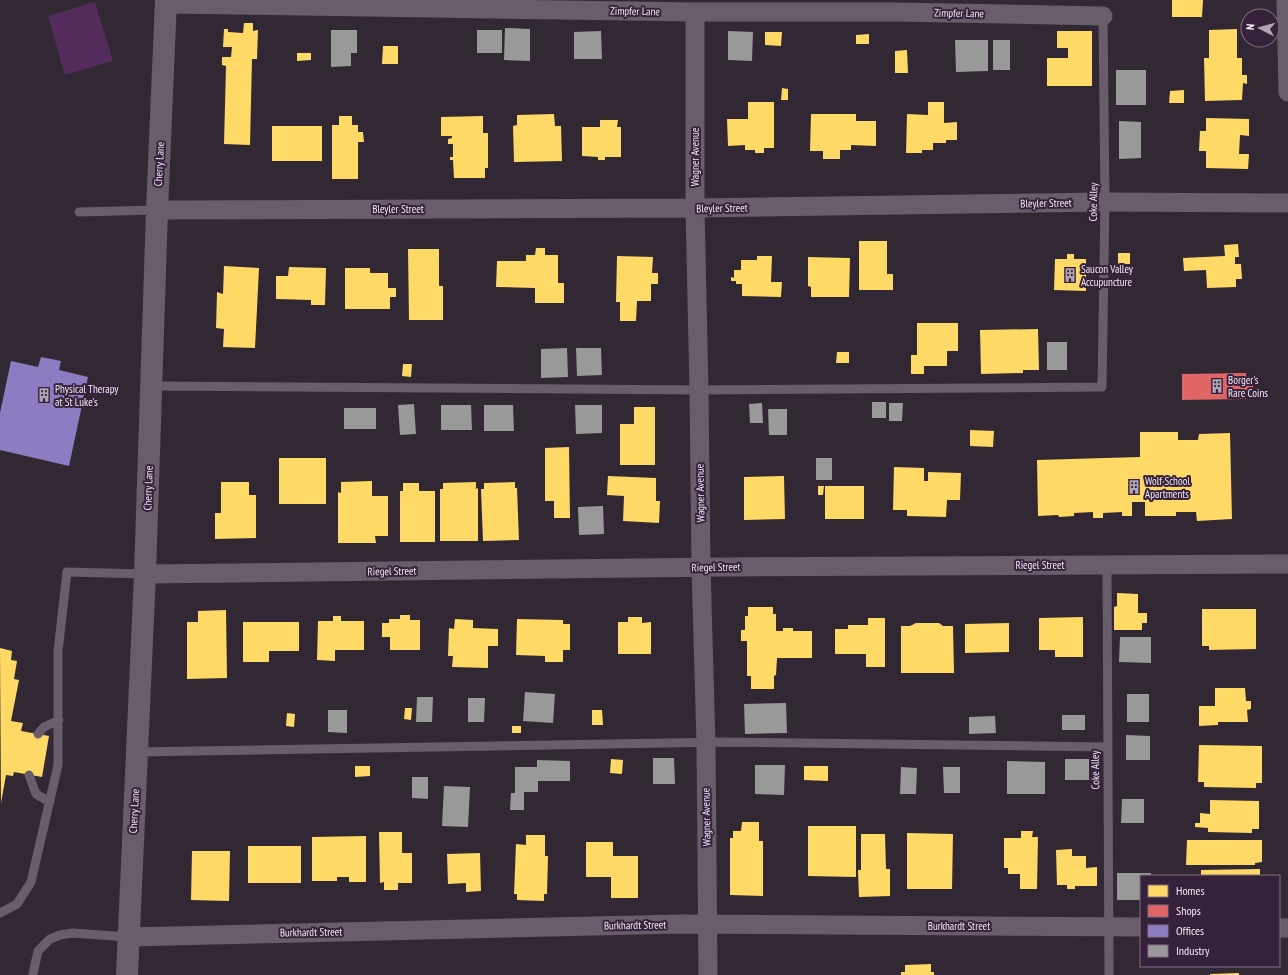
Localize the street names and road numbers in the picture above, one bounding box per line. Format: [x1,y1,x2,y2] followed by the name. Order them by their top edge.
[610,4,661,18] street label: Zimpfer Lane
[934,6,985,20] street label: Zimpfer Lane
[688,127,702,186] street label: Wagner Avenue
[151,141,167,187] street label: Cherry Lane
[1086,182,1100,222] street label: Coke Alley
[1020,196,1072,210] street label: Bleyler Street
[696,201,748,215] street label: Bleyler Street
[372,202,424,216] street label: Bleyler Street
[692,463,708,522] street label: Wagner Avenue
[140,465,156,511] street label: Cherry Lane
[1015,558,1065,572] street label: Riegel Street
[691,560,741,574] street label: Riegel Street
[367,564,417,578] street label: Riegel Street
[1088,750,1102,790] street label: Coke Alley
[698,787,714,846] street label: Wagner Avenue
[126,788,142,834] street label: Cherry Lane
[604,917,666,933] street label: Burkhardt Street
[928,919,990,933] street label: Burkhardt Street
[280,924,342,940] street label: Burkhardt Street

